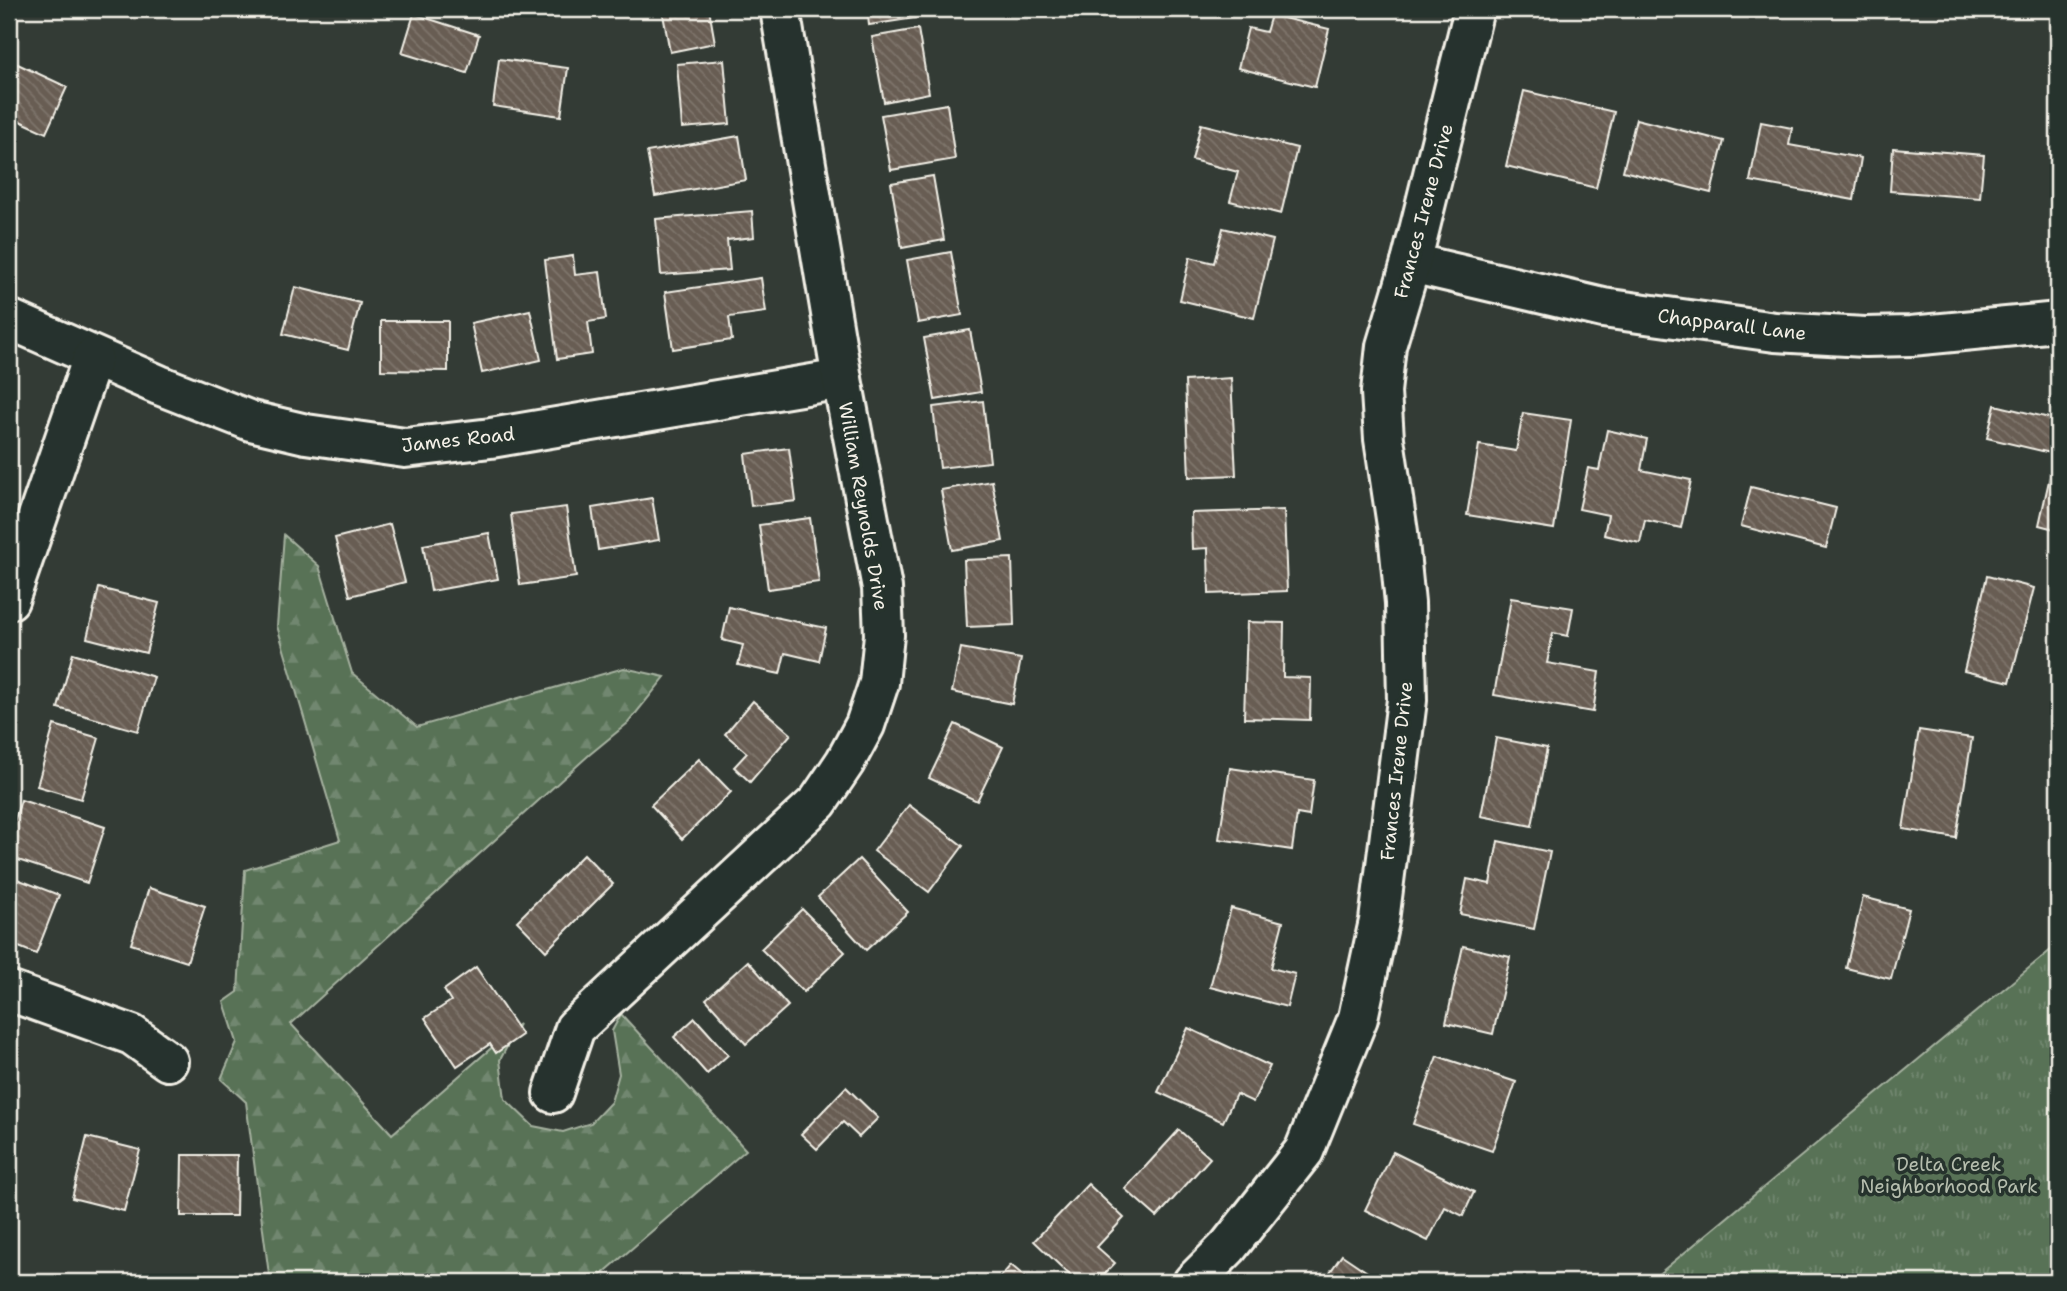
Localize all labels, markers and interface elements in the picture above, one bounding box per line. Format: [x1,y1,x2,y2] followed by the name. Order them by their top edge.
[1388,121,1459,301] street label: Frances Irene Drive
[1656,303,1808,346] street label: Chapparall Lane
[833,400,894,612] street label: William Reynolds Drive
[400,421,516,458] street label: James Road
[1375,680,1418,862] street label: Frances Irene Drive
[1860,1152,2038,1199] park label: Delta Creek Neighborhood Park

